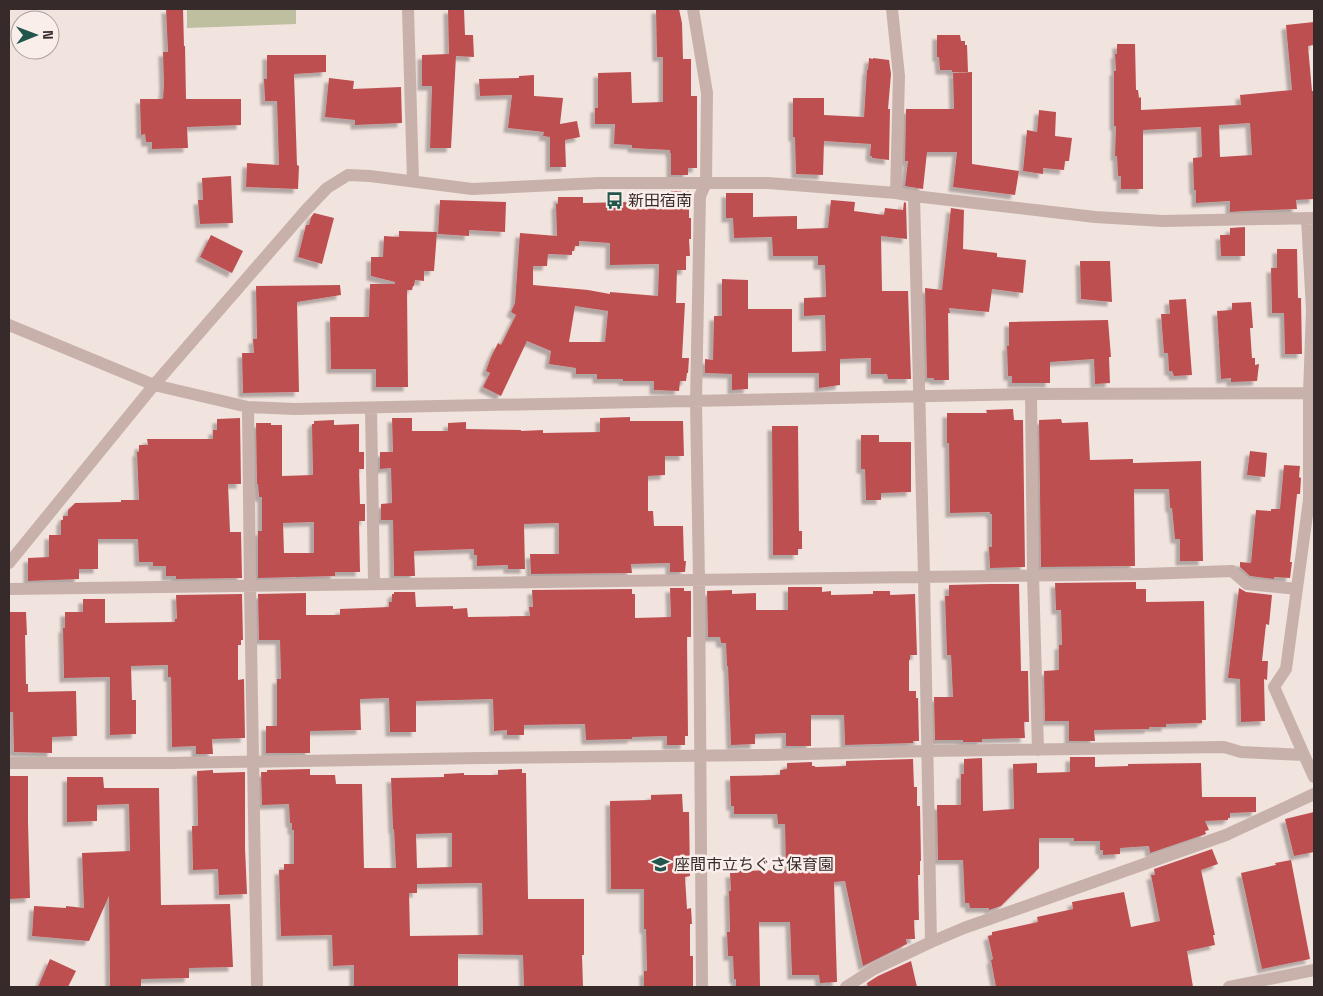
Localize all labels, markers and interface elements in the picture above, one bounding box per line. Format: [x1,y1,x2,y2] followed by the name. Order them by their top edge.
[10,10,60,60] north arrow
[39,30,57,40] text: N
[604,190,624,210] bus stop icon: 新田宿南
[628,190,692,211] place label: 新田宿南
[650,854,670,874] school or university icon: 座間市立ちぐさ保育園
[674,854,834,875] place label: 座間市立ちぐさ保育園

